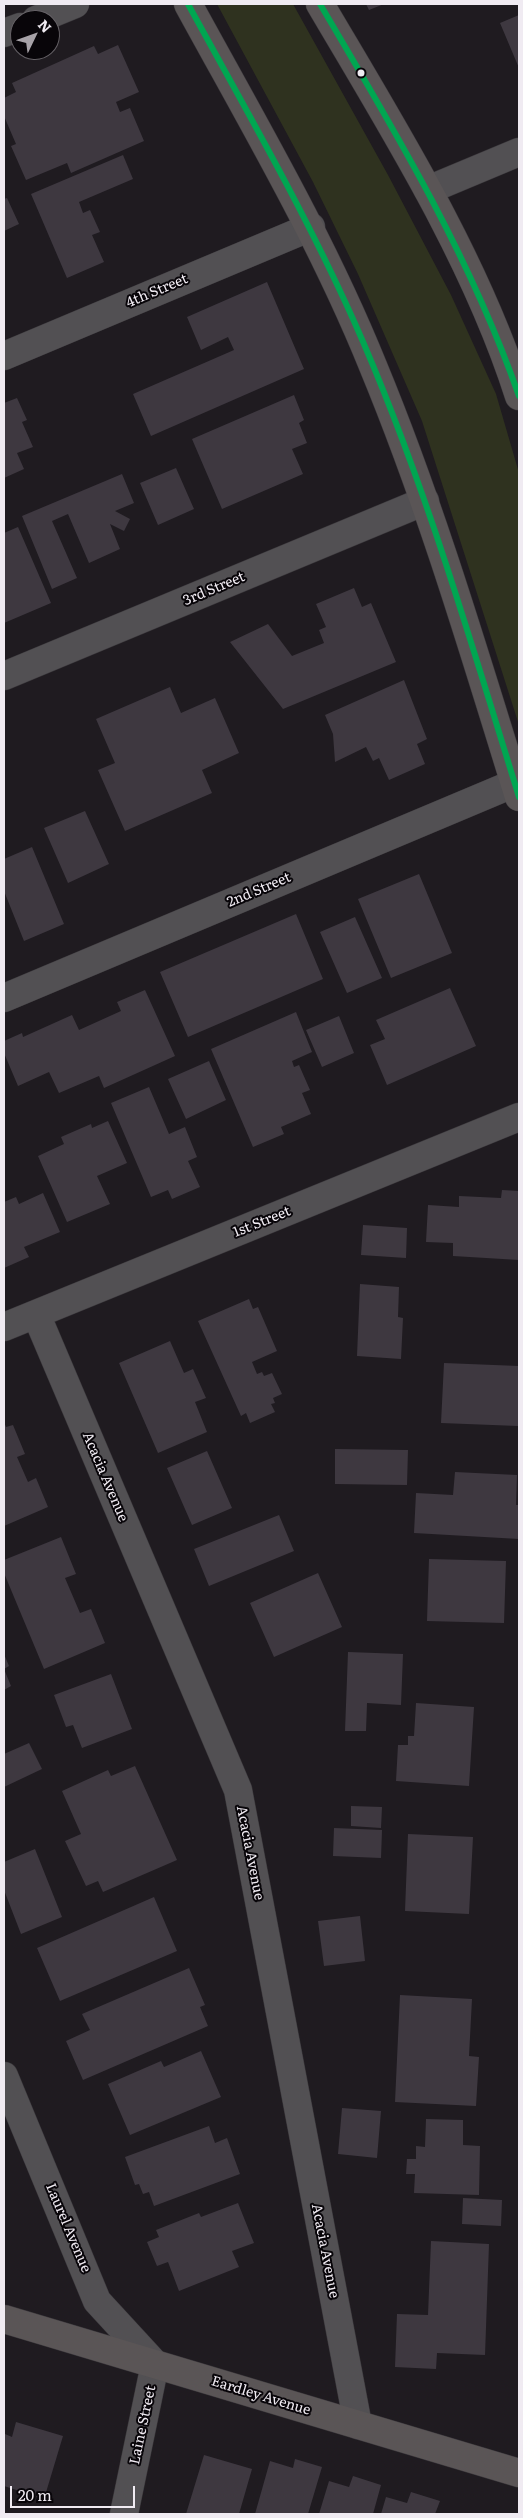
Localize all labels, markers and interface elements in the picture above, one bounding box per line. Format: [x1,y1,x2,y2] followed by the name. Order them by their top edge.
[10,10,60,60] north arrow
[34,15,57,37] text: N
[356,68,366,78] unlabelled marker
[124,270,190,312] street label: 4th Street
[181,568,247,610] street label: 3rd Street
[225,869,293,911] street label: 2nd Street
[231,1203,293,1241] street label: 1st Street
[79,1430,131,1524] street label: Acacia Avenue
[233,1804,267,1902] street label: Acacia Avenue
[42,2181,94,2275] street label: Laurel Avenue
[308,2202,342,2300] street label: Acacia Avenue
[209,2373,313,2419] street label: Eardley Avenue
[126,2384,160,2466] street label: Laine Street
[12,2476,138,2508] scale bar
[18,2483,52,2506] text: 20 m

